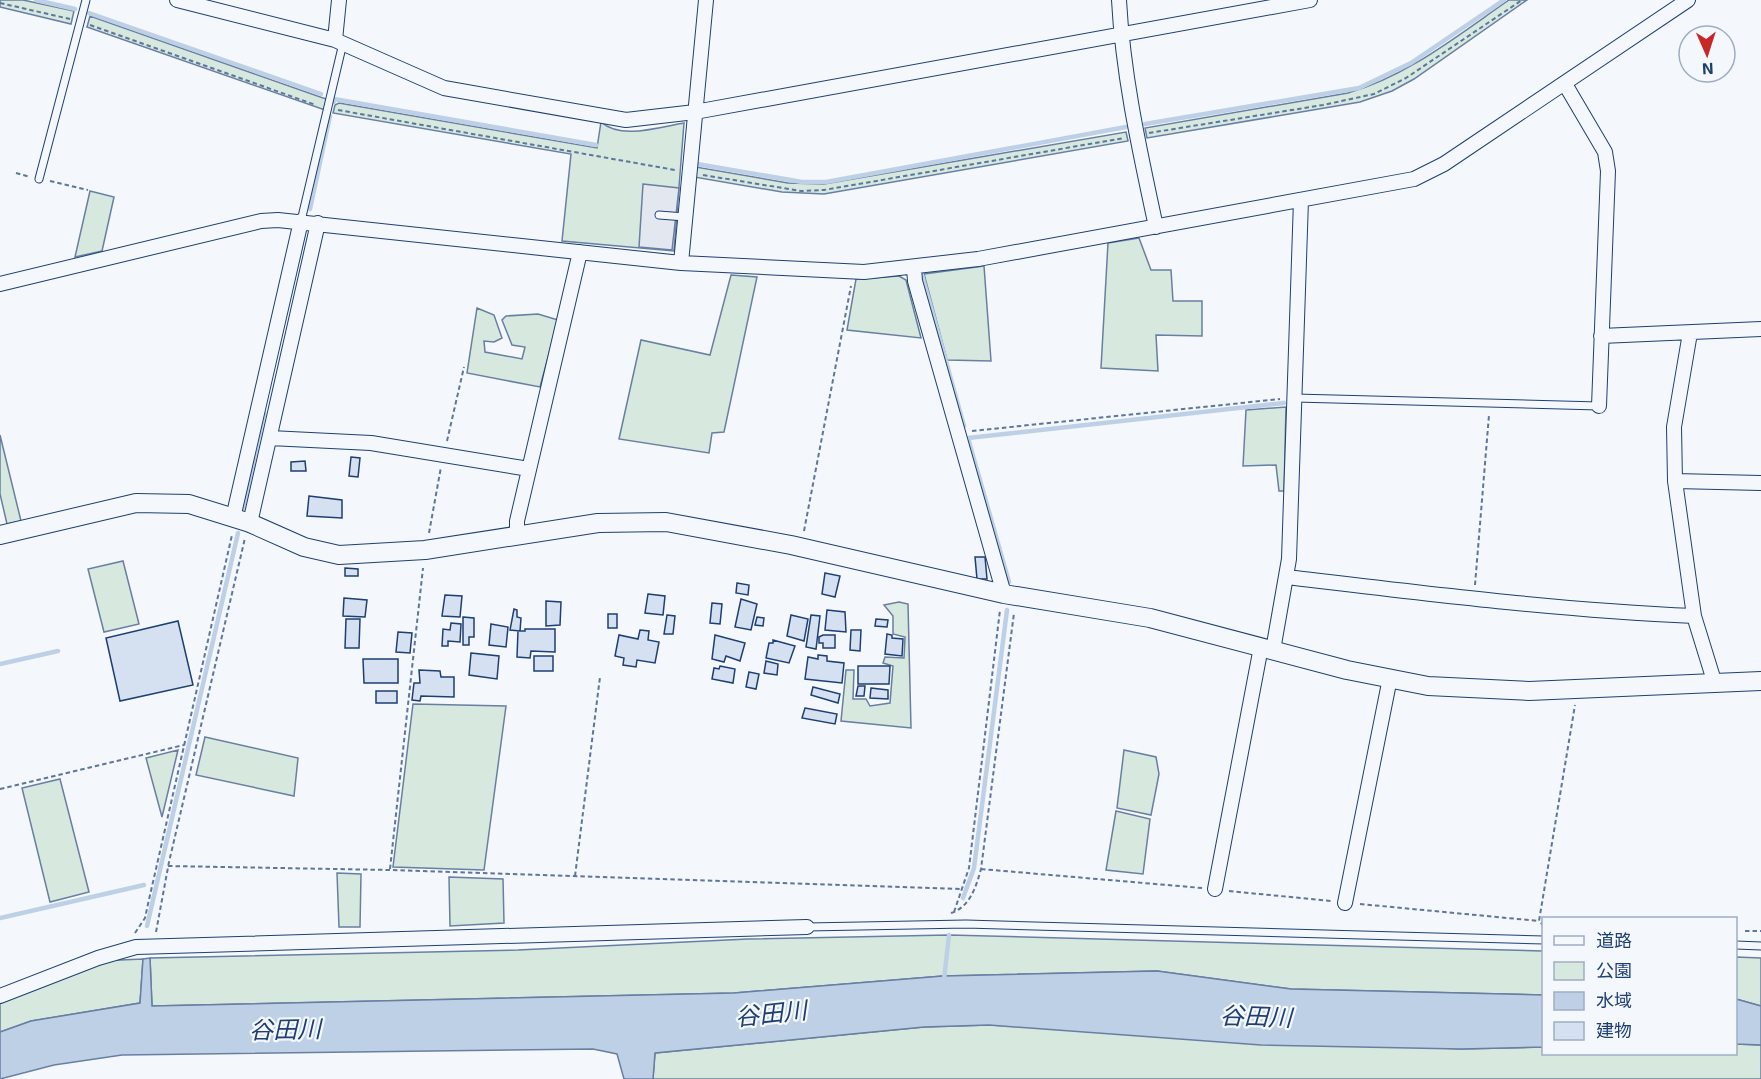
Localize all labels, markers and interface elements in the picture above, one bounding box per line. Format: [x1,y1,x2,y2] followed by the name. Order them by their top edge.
[1677,24,1737,84] north arrow
[1702,60,1714,79] text: N
[1542,917,1737,1055] legend
[1596,929,1632,951] text: 道路
[1596,959,1632,981] text: 公園
[1596,989,1632,1011] text: 水域
[734,994,811,1031] water label: 谷田川
[1220,1000,1296,1031] water label: 谷田川
[249,1013,324,1044] water label: 谷田川
[1596,1019,1632,1041] text: 建物

